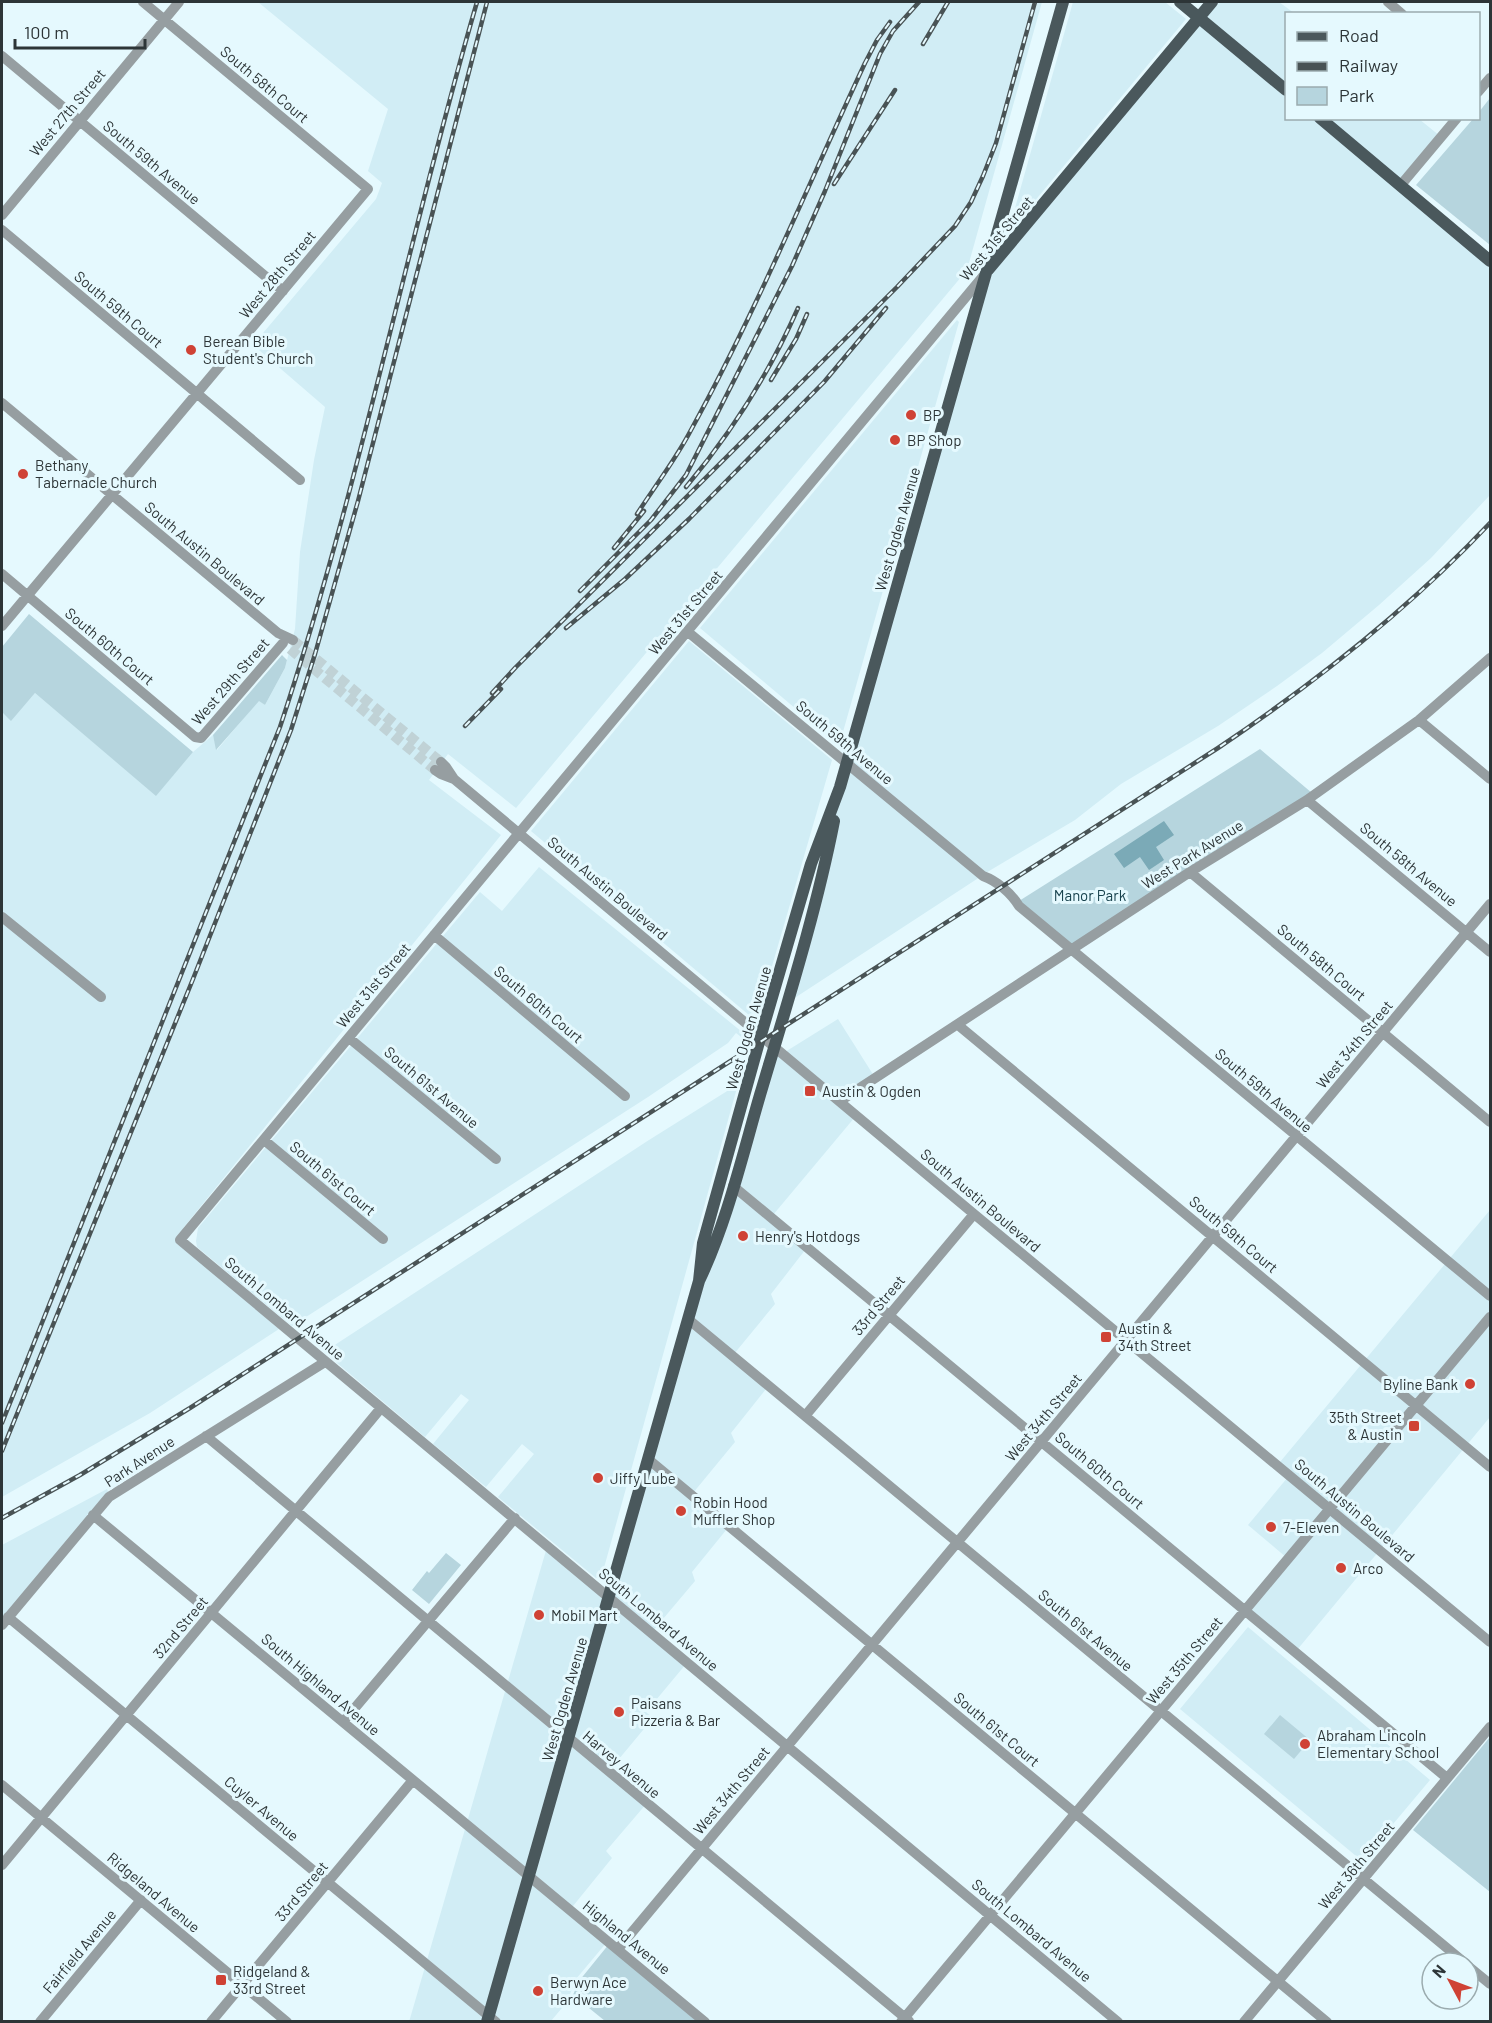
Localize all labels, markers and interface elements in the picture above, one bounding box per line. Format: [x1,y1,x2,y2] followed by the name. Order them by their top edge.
[15,12,146,50] scale bar
[1285,12,1480,120] legend
[24,21,69,43] text: 100 m
[1339,24,1379,46] text: Road
[217,42,313,126] street label: South 58th Court
[1339,54,1398,76] text: Railway
[25,65,109,159] street label: West 27th Street
[1339,84,1374,106] text: Park
[100,116,204,208] street label: South 59th Avenue
[955,192,1037,284] street label: West 31st Street
[235,226,319,322] street label: West 28th Street
[71,267,167,351] street label: South 59th Court
[203,332,313,367] place label: Berean Bible Student's Church
[184,343,198,357] marker: Berean Bible Student's Church
[923,406,941,424] place label: BP
[904,408,918,422] marker: BP
[907,431,961,449] place label: BP Shop
[888,433,902,447] marker: BP Shop
[35,456,157,491] place label: Bethany Tabernacle Church
[871,465,923,593] street label: West Ogden Avenue
[16,467,30,481] marker: Bethany Tabernacle Church
[141,497,269,609] street label: South Austin Boulevard
[644,566,726,658] street label: West 31st Street
[62,604,158,688] street label: South 60th Court
[187,634,273,728] street label: West 29th Street
[793,696,897,788] street label: South 59th Avenue
[1138,816,1246,892] street label: West Park Avenue
[1357,818,1461,910] street label: South 58th Avenue
[544,832,672,944] street label: South Austin Boulevard
[1054,886,1127,904] park label: Manor Park
[1274,920,1370,1004] street label: South 58th Court
[332,939,414,1031] street label: West 31st Street
[491,962,587,1046] street label: South 60th Court
[722,964,774,1092] street label: West Ogden Avenue
[1312,996,1396,1092] street label: West 34th Street
[381,1042,483,1132] street label: South 61st Avenue
[1212,1044,1316,1136] street label: South 59th Avenue
[822,1082,921,1100] place label: Austin & Ogden
[803,1084,817,1098] marker: Austin & Ogden
[286,1137,380,1219] street label: South 61st Court
[917,1144,1045,1256] street label: South Austin Boulevard
[1186,1192,1282,1276] street label: South 59th Court
[755,1227,860,1245] place label: Henry's Hotdogs
[736,1229,750,1243] marker: Henry's Hotdogs
[221,1253,349,1363] street label: South Lombard Avenue
[848,1271,908,1339] street label: 33rd Street
[1118,1319,1192,1354] place label: Austin & 34th Street
[1099,1330,1113,1344] marker: Austin & 34th Street
[1001,1369,1085,1465] street label: West 34th Street
[1383,1375,1458,1393] place label: Byline Bank
[1463,1377,1477,1391] marker: Byline Bank
[1329,1408,1402,1443] place label: 35th Street & Austin
[1407,1419,1421,1433] marker: 35th Street & Austin
[1052,1428,1148,1512] street label: South 60th Court
[100,1432,178,1490] street label: Park Avenue
[1291,1454,1419,1566] street label: South Austin Boulevard
[610,1469,676,1487] place label: Jiffy Lube
[591,1471,605,1485] marker: Jiffy Lube
[693,1493,775,1528] place label: Robin Hood Muffler Shop
[674,1504,688,1518] marker: Robin Hood Muffler Shop
[1283,1518,1339,1536] place label: 7-Eleven
[1264,1520,1278,1534] marker: 7-Eleven
[1353,1559,1383,1577] place label: Arco
[1334,1561,1348,1575] marker: Arco
[595,1564,723,1674] street label: South Lombard Avenue
[1035,1585,1137,1675] street label: South 61st Avenue
[149,1592,211,1662] street label: 32nd Street
[551,1606,618,1624] place label: Mobil Mart
[532,1608,546,1622] marker: Mobil Mart
[1142,1613,1226,1707] street label: West 35th Street
[258,1629,384,1739] street label: South Highland Avenue
[538,1635,590,1763] street label: West Ogden Avenue
[950,1688,1044,1770] street label: South 61st Court
[631,1694,721,1729] place label: Paisans Pizzeria & Bar
[612,1705,626,1719] marker: Paisans Pizzeria & Bar
[580,1726,664,1802] street label: Harvey Avenue
[1317,1726,1439,1761] place label: Abraham Lincoln Elementary School
[1298,1737,1312,1751] marker: Abraham Lincoln Elementary School
[689,1742,773,1838] street label: West 34th Street
[221,1772,303,1844] street label: Cuyler Avenue
[1314,1818,1398,1912] street label: West 36th Street
[104,1848,204,1936] street label: Ridgeland Avenue
[271,1857,331,1925] street label: 33rd Street
[968,1875,1096,1985] street label: South Lombard Avenue
[579,1896,675,1978] street label: Highland Avenue
[39,1905,119,1997] street label: Fairfield Avenue
[1420,1951,1480,2011] north arrow
[1428,1961,1449,1981] text: N
[233,1962,310,1997] place label: Ridgeland & 33rd Street
[214,1973,228,1987] marker: Ridgeland & 33rd Street
[550,1973,627,2008] place label: Berwyn Ace Hardware
[531,1984,545,1998] marker: Berwyn Ace Hardware

